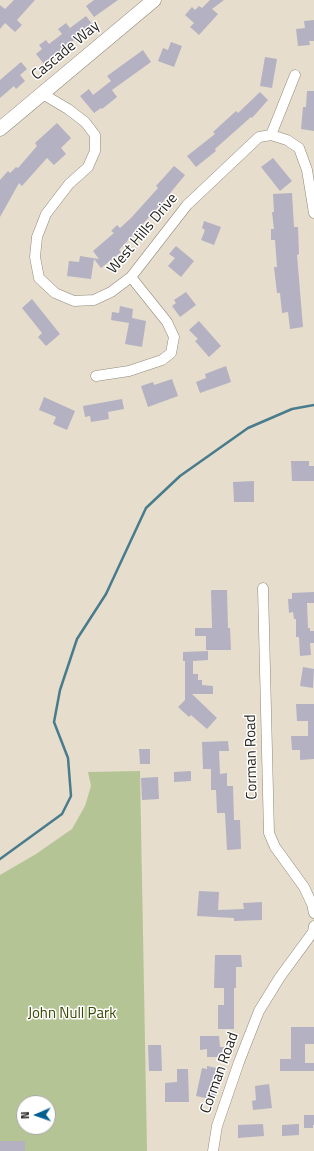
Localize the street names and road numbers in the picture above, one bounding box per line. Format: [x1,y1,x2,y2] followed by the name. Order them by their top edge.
[28,17,104,85] street label: Cascade Way
[104,190,182,278] street label: West Hills Drive
[242,714,262,800] street label: Corman Road
[197,1030,243,1116] street label: Corman Road

